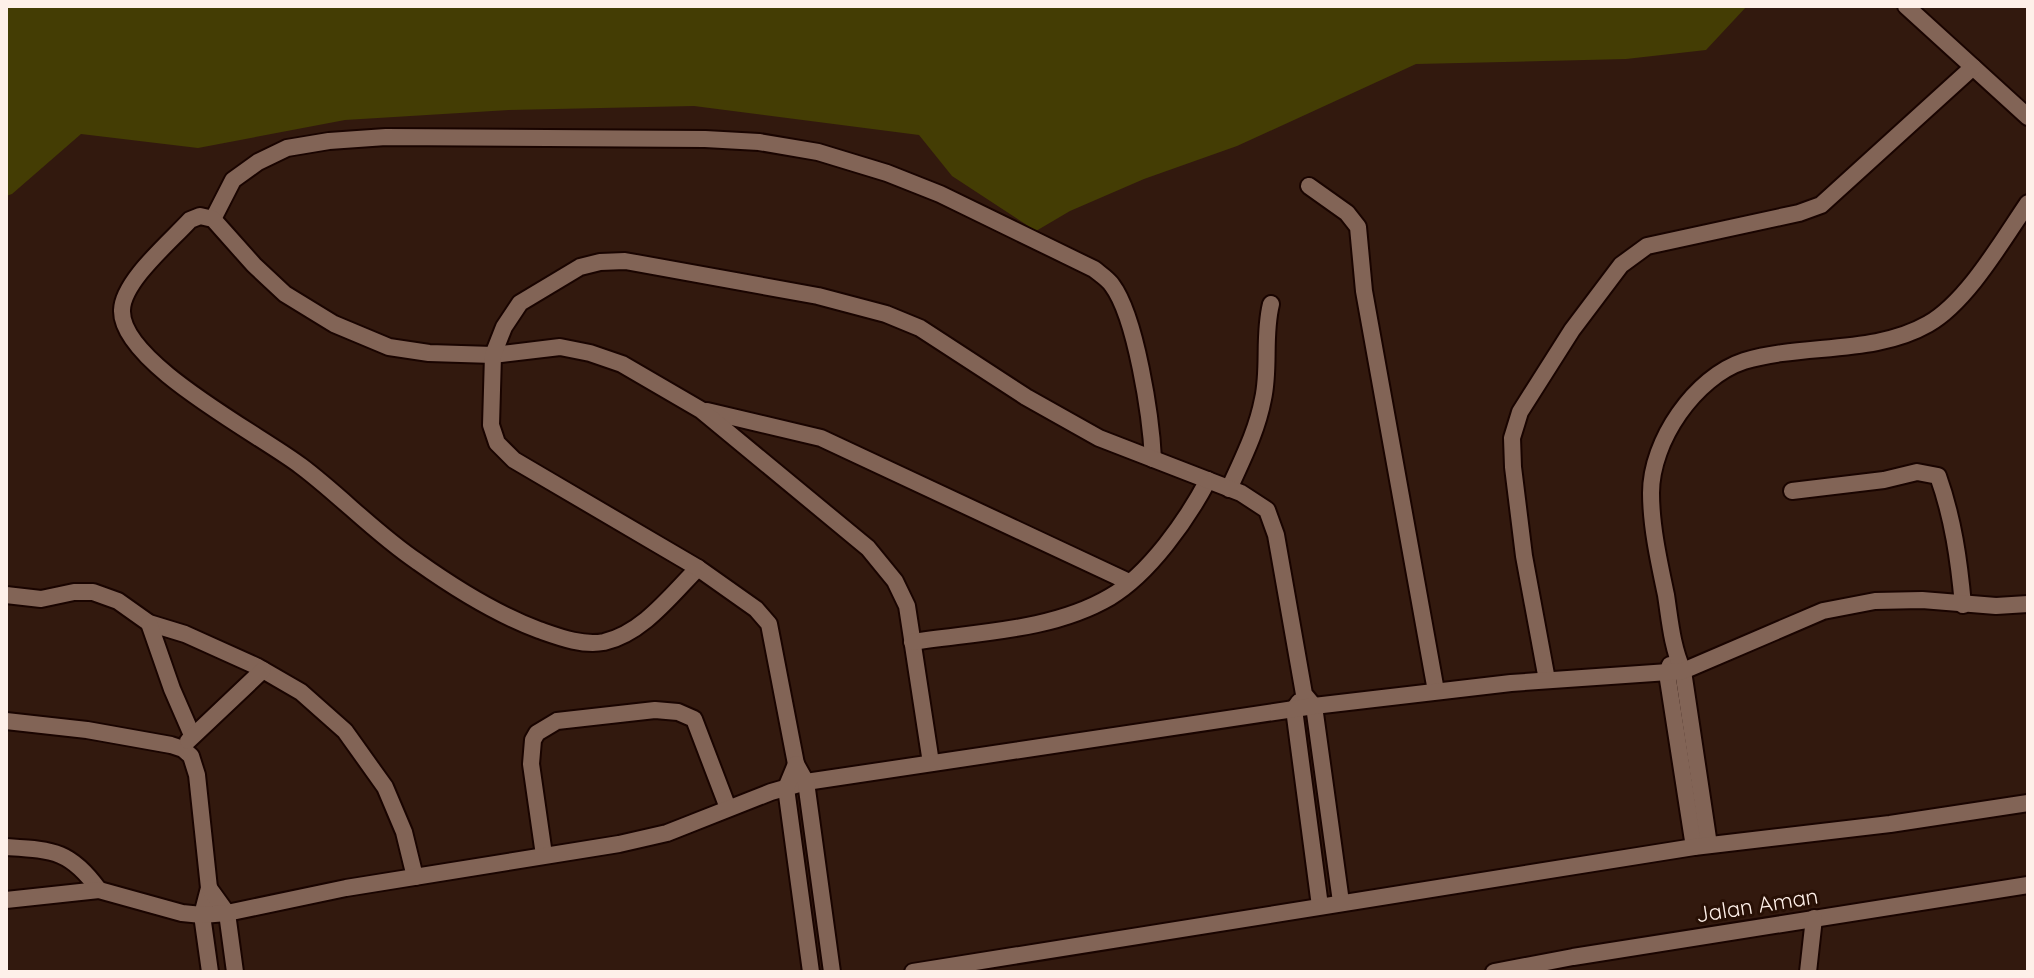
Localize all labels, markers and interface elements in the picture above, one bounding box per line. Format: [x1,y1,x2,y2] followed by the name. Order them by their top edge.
[1694,882,1820,928] street label: Jalan Aman

